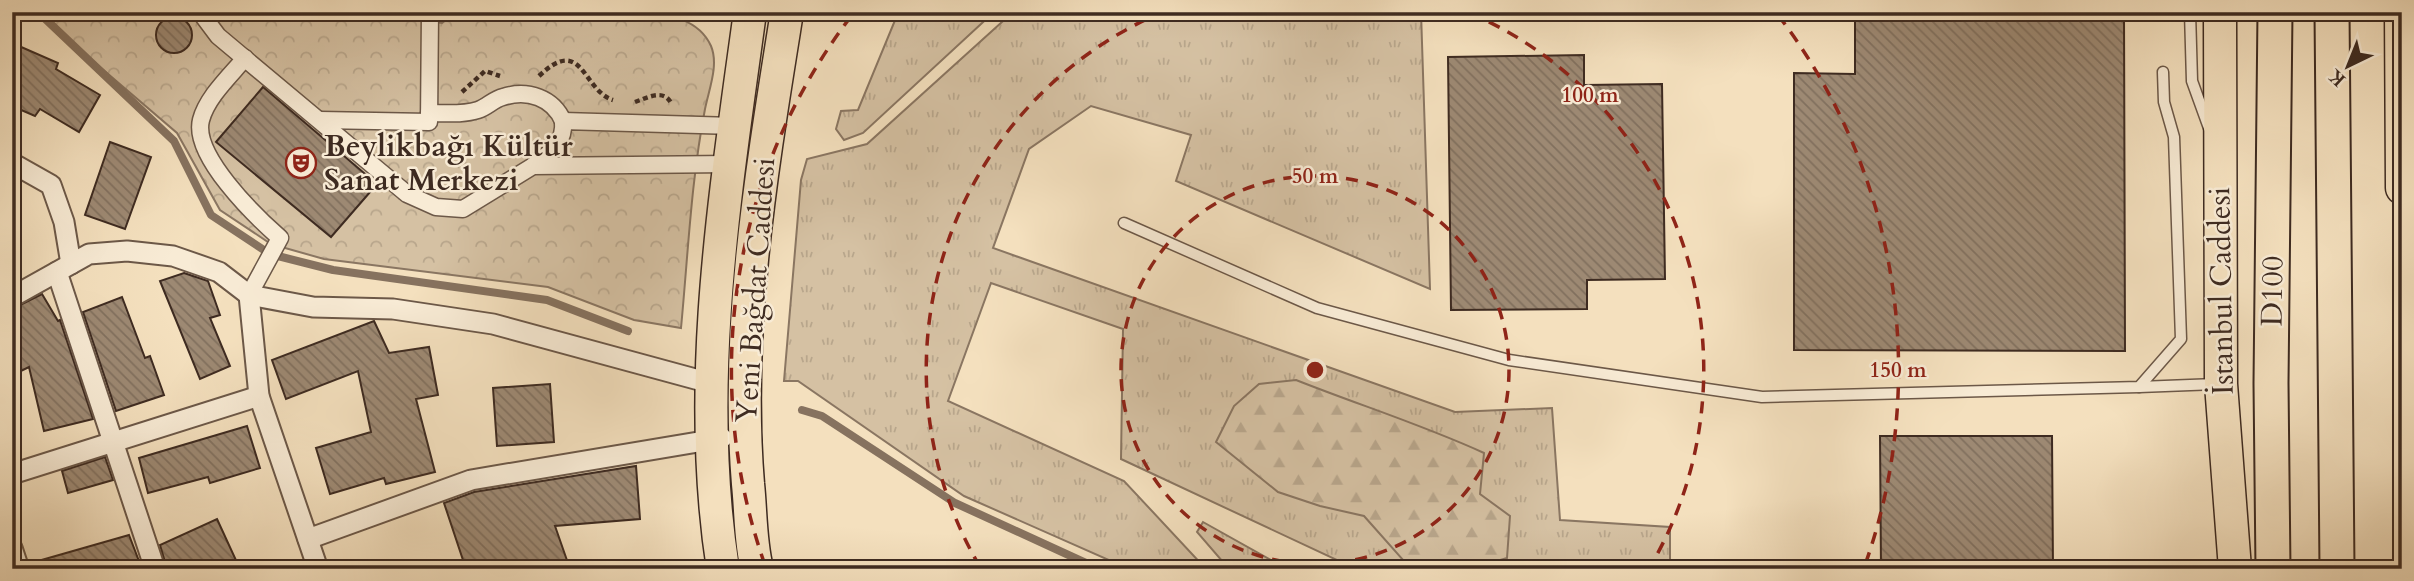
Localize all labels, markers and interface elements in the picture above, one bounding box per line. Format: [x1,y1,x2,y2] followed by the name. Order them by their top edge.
[2312,32,2382,102] north arrow
[2322,63,2352,92] text: K
[1561,81,1619,110] text: 100 m
[324,126,574,201] place label: Beylikbağı Kültür Sanat Merkezi
[284,146,318,180] theatre icon: Beylikbağı Kültür Sanat Merkezi
[726,156,785,424] street label: Yeni Bağdat Caddesi
[1292,162,1339,191] text: 50 m
[2199,187,2244,395] street label: İstanbul Caddesi
[2251,255,2294,327] street label: D100
[1869,356,1927,385] text: 150 m
[1303,358,1327,382] centre of rings

